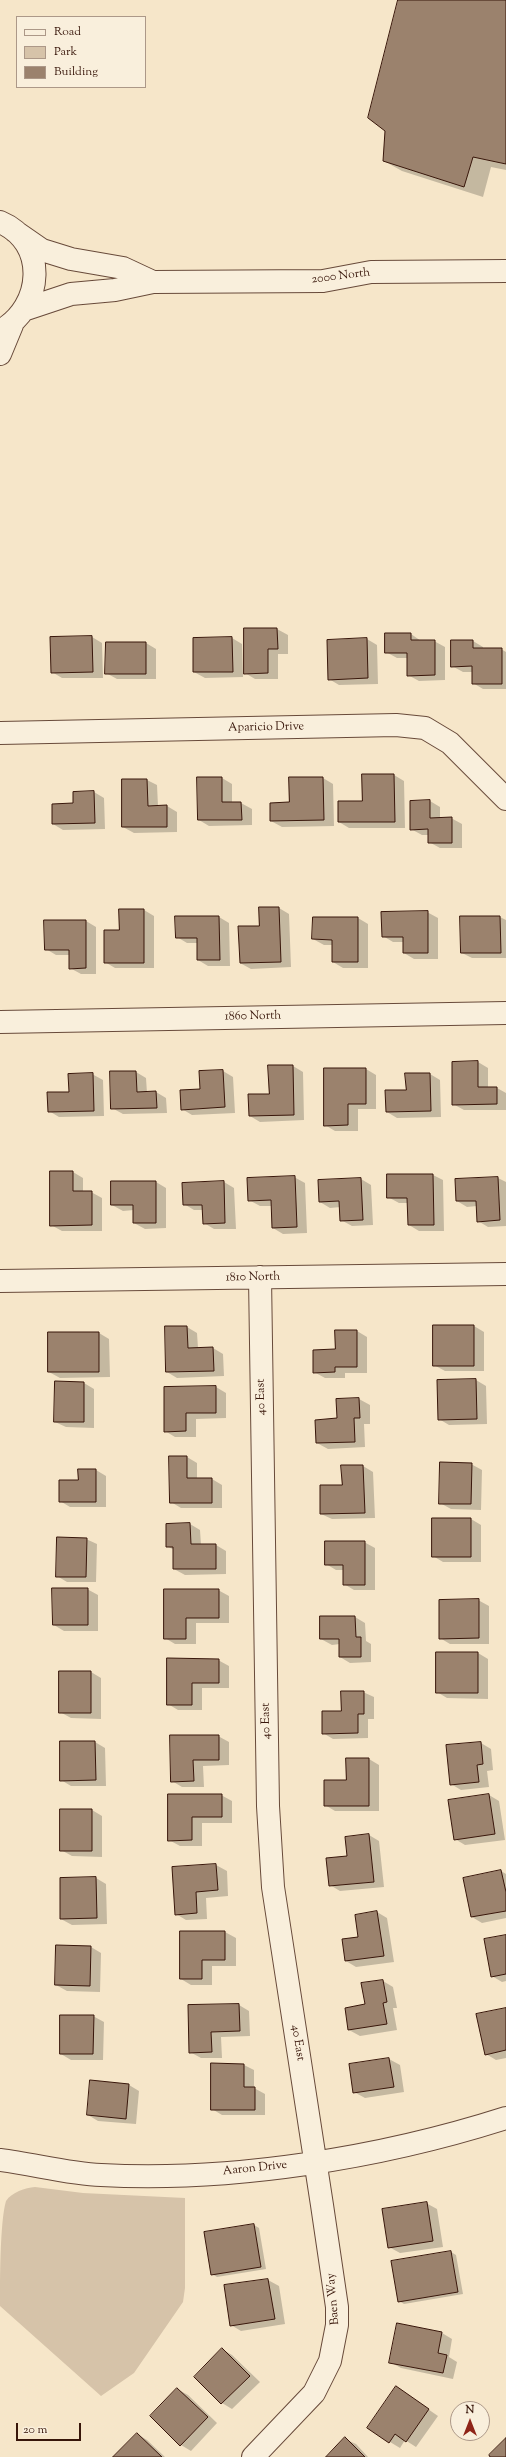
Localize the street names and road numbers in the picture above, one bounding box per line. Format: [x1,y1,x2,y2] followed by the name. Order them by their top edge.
[311,266,371,288] street label: 2000 North
[228,720,304,736] street label: Aparicio Drive
[225,1009,281,1025] street label: 1860 North
[226,1270,280,1286] street label: 1810 North
[254,1379,270,1415] street label: 40 East
[259,1703,275,1739] street label: 40 East
[287,2024,307,2062] street label: 40 East
[222,2158,288,2180] street label: Aaron Drive
[325,2272,343,2326] street label: Baen Way

